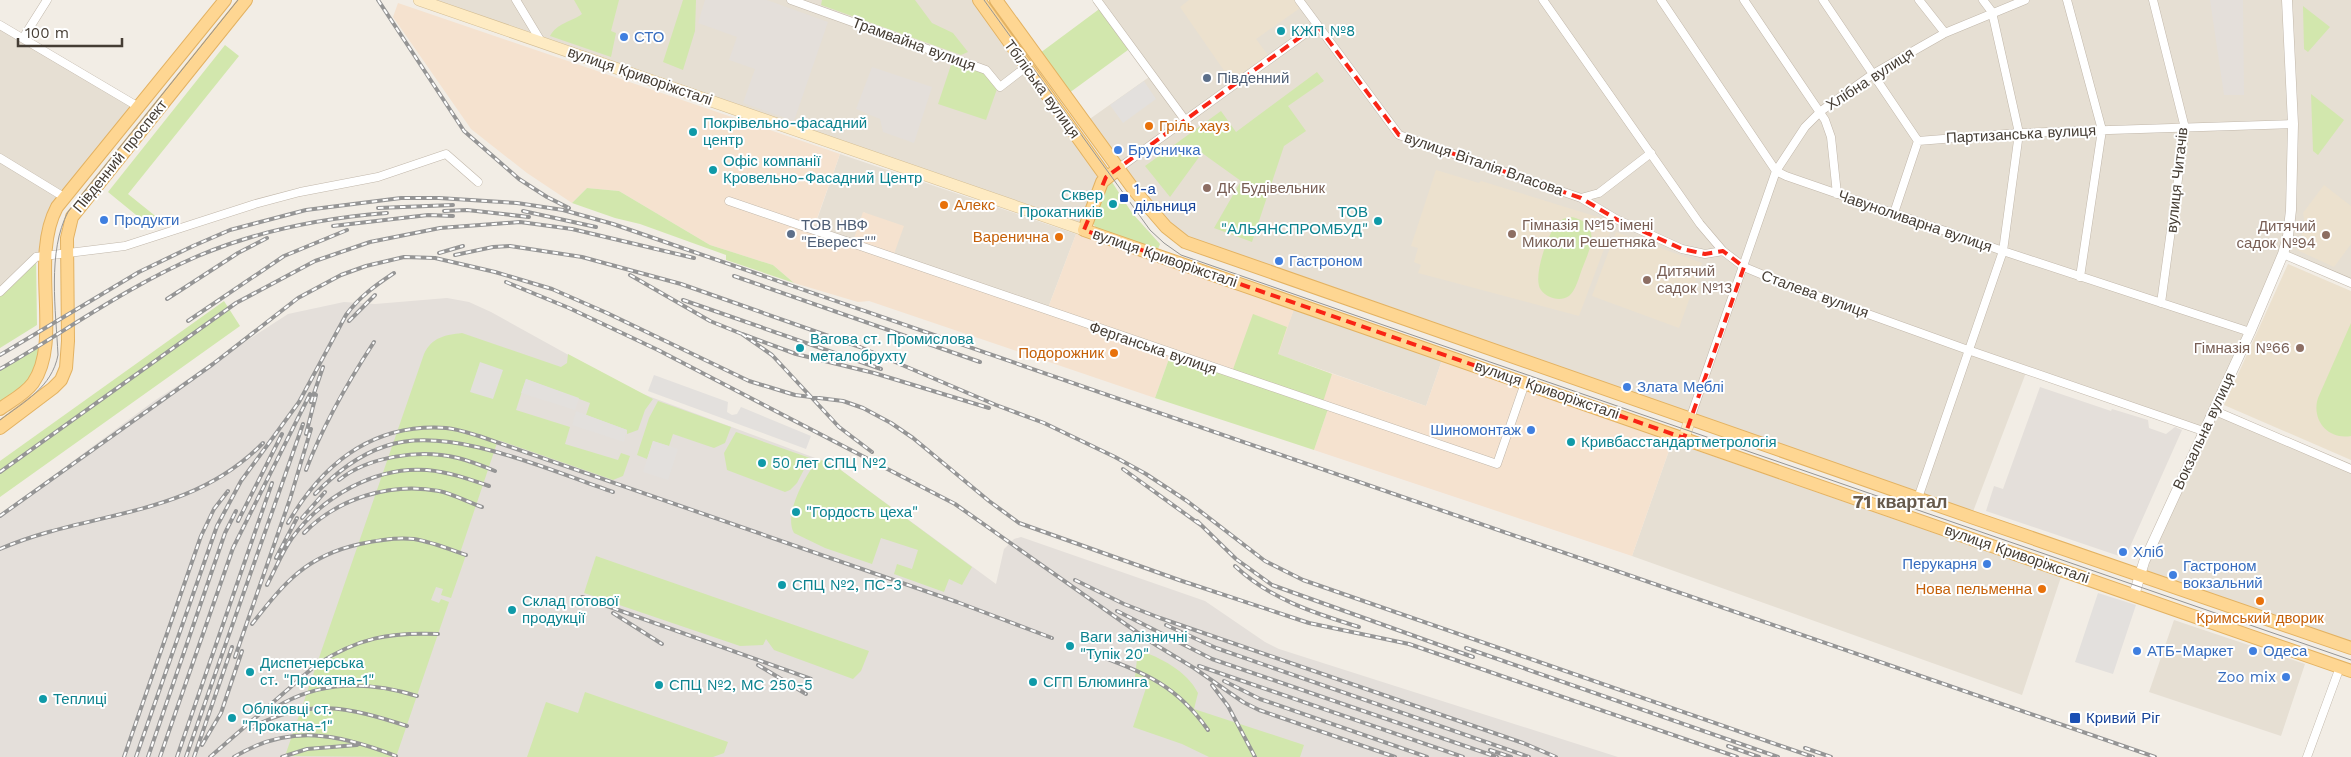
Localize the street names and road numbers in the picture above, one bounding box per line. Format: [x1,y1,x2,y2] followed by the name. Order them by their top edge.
[850,13,978,75] street label: Трамвайна вулиця
[1000,36,1084,142] street label: Тбіліська вулиця
[565,43,715,109] street label: вулиця Криворіжсталі
[1823,44,1917,114] street label: Хлібна вулиця
[69,96,171,216] street label: Південний проспект
[1946,121,2096,147] street label: Партизанська вулиця
[2163,126,2191,234] street label: вулиця Читачів
[1402,128,1566,200] street label: вулиця Віталія Власова
[1836,186,1994,256] street label: Чавуноливарна вулиця
[1090,225,1240,291] street label: вулиця Криворіжсталі
[1759,266,1871,322] street label: Сталева вулиця
[1087,318,1219,378] street label: Ферганська вулиця
[1472,357,1622,423] street label: вулиця Криворіжсталі
[2169,370,2239,492] street label: Вокзальна вулиця
[1942,521,2092,587] street label: вулиця Криворіжсталі

